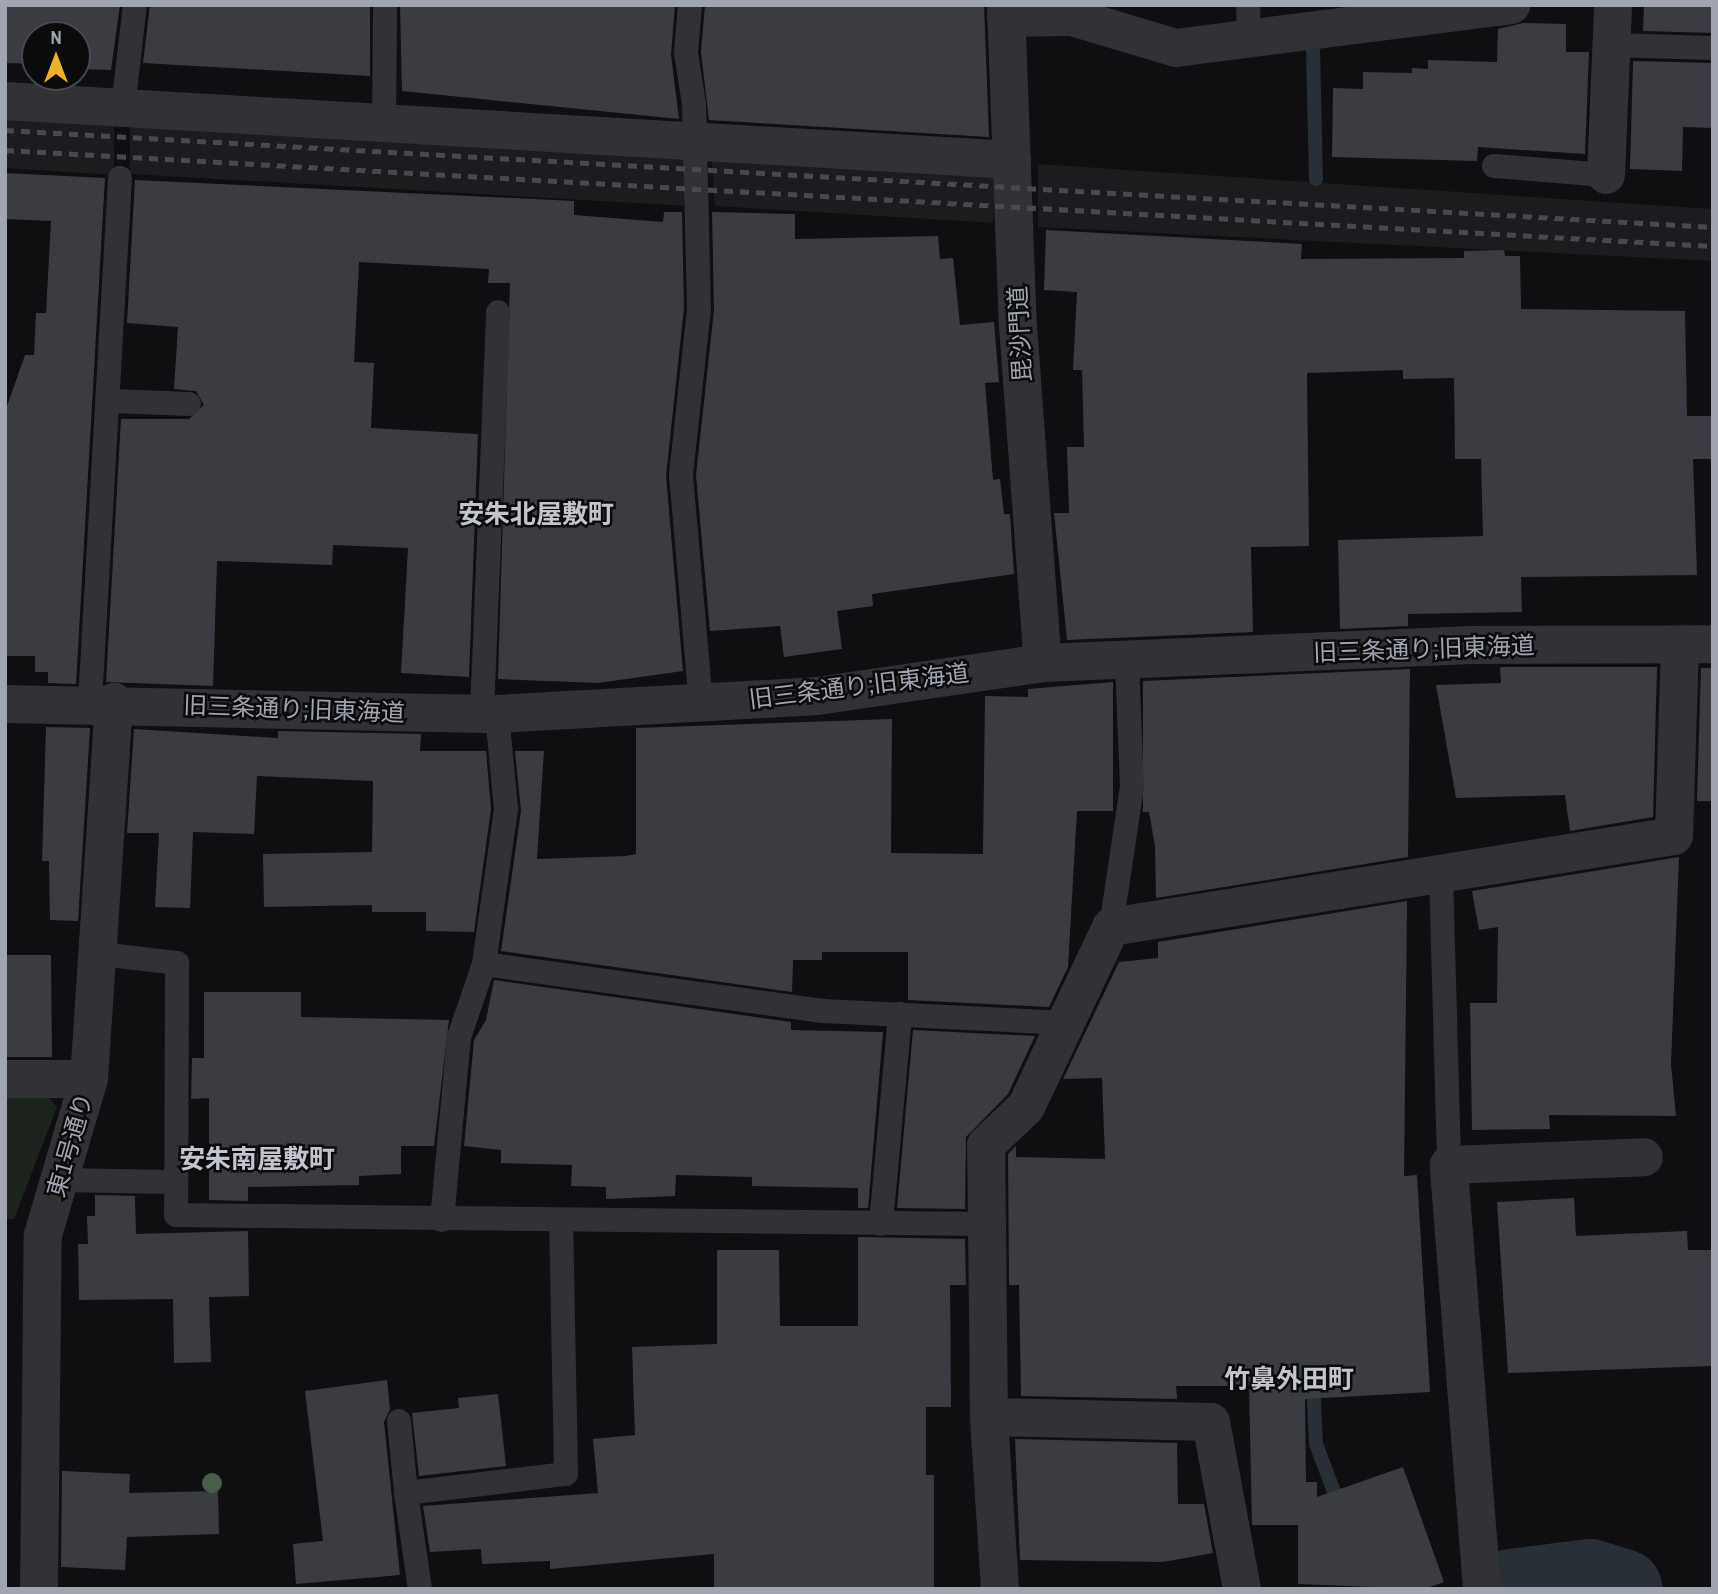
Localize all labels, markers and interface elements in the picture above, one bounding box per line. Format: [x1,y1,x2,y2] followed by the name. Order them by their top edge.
[21,21,91,91] north arrow
[50,24,62,50] text: N
[1003,285,1037,383] street label: 毘沙門道
[458,498,614,530] district label: 安朱北屋敷町
[1313,631,1535,667] street label: 旧三条通り;旧東海道
[747,658,971,714] street label: 旧三条通り;旧東海道
[183,691,405,727] street label: 旧三条通り;旧東海道
[41,1090,99,1200] street label: 東1号通り
[179,1143,335,1175] district label: 安朱南屋敷町
[1224,1363,1354,1395] district label: 竹鼻外田町

